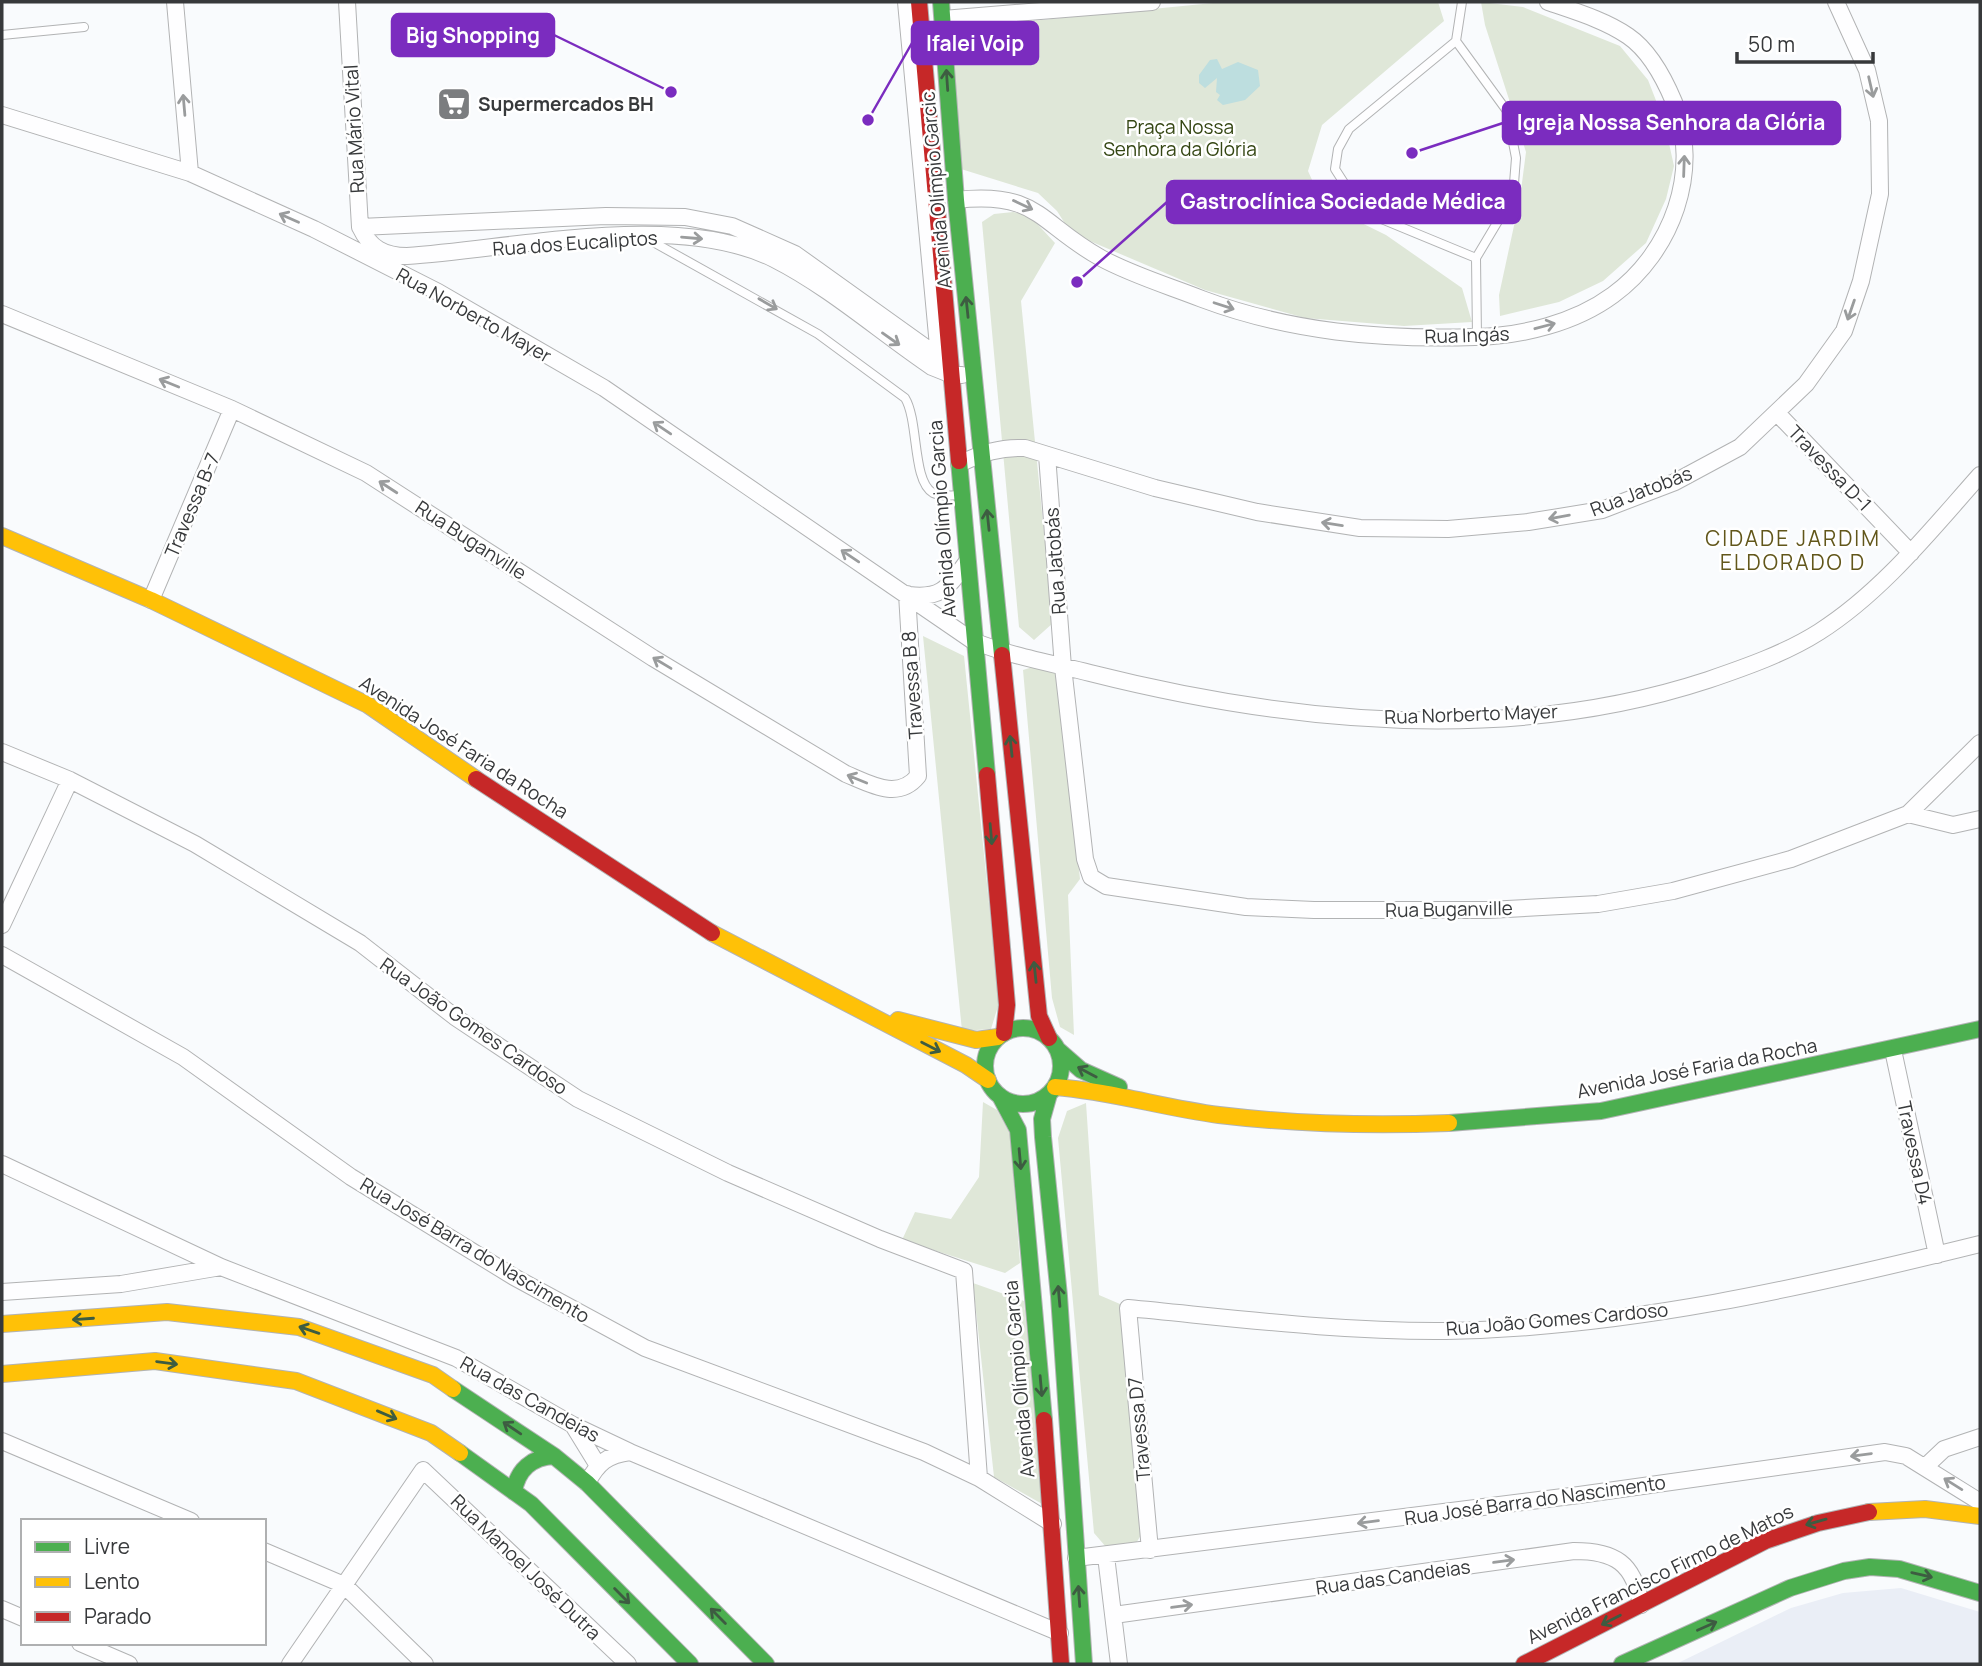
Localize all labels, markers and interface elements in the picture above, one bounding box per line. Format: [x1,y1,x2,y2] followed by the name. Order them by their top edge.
[392,14,554,56] callout: Big Shopping
[406,21,540,49] text: Big Shopping
[1737,21,1874,65] scale bar
[912,22,1038,64] callout: Ifalei Voip
[926,29,1024,57] text: Ifalei Voip
[1748,30,1795,58] text: 50 m
[338,64,370,194] street label: Rua Mário Vital
[941,69,954,92] one-way arrow
[1865,75,1879,98] one-way arrow
[435,85,473,123] supermarket icon: Supermercados BH
[914,90,958,290] street label: Avenida Olímpio Garcic
[478,91,654,117] place label: Supermercados BH
[177,95,190,117] one-way arrow
[1503,102,1840,144] callout: Igreja Nossa Senhora da Glória
[1517,108,1825,136] text: Igreja Nossa Senhora da Glória
[1103,114,1257,162] park label: Praça Nossa Senhora da Glória
[1678,155,1691,178] one-way arrow
[1167,181,1520,223] callout: Gastroclínica Sociedade Médica
[1180,187,1506,215] text: Gastroclínica Sociedade Médica
[1012,198,1033,212] one-way arrow
[279,211,300,224] one-way arrow
[492,224,658,262] street label: Rua dos Eucaliptos
[680,232,703,245] one-way arrow
[392,262,556,369] street label: Rua Norberto Mayer
[961,296,974,319] one-way arrow
[758,297,778,311] one-way arrow
[1844,299,1857,321] one-way arrow
[1213,301,1235,313] one-way arrow
[1533,319,1556,332] one-way arrow
[1424,321,1510,349] street label: Rua Ingás
[881,332,900,346] one-way arrow
[159,376,181,389] one-way arrow
[922,419,962,619] street label: Avenida Olímpio Garcia
[1782,419,1878,517] street label: Travessa D-1
[653,421,672,435] one-way arrow
[158,449,226,561] street label: Travessa B-7
[1586,460,1696,522] street label: Rua Jatobás
[379,479,398,494] one-way arrow
[410,494,532,586] street label: Rua Buganville
[1038,507,1072,615] street label: Rua Jatobás
[982,509,995,532] one-way arrow
[1548,511,1571,524] one-way arrow
[1321,517,1344,530] one-way arrow
[1705,524,1881,576] district label: CIDADE JARDIM ELDORADO D
[841,549,860,563] one-way arrow
[895,630,929,740] street label: Travessa B 8
[652,656,672,670] one-way arrow
[355,670,573,824] street label: Avenida José Faria da Rocha
[1384,698,1558,730] street label: Rua Norberto Mayer
[1004,735,1017,758] one-way arrow
[847,772,868,785] one-way arrow
[985,822,998,845] one-way arrow
[1385,895,1513,923] street label: Rua Buganville
[375,951,573,1101] street label: Rua João Gomes Cardoso
[1028,962,1041,984] one-way arrow
[1575,1032,1819,1104] street label: Avenida José Faria da Rocha
[920,1041,941,1055] one-way arrow
[1077,1065,1097,1079] one-way arrow
[1891,1099,1939,1207] street label: Travessa D4
[1014,1148,1027,1170] one-way arrow
[355,1171,595,1329] street label: Rua José Barra do Nascimento
[997,1279,1041,1479] street label: Avenida Olímpio Garcia
[1052,1285,1065,1308] one-way arrow
[1445,1296,1669,1342] street label: Rua João Gomes Cardoso
[72,1313,95,1326] one-way arrow
[298,1323,320,1336] one-way arrow
[456,1350,604,1448] street label: Rua das Candeias
[155,1357,178,1370] one-way arrow
[1035,1374,1048,1397] one-way arrow
[1122,1376,1156,1482] street label: Travessa D7
[376,1409,398,1422] one-way arrow
[503,1421,523,1435] one-way arrow
[1850,1449,1873,1462] one-way arrow
[1403,1469,1667,1531] street label: Rua José Barra do Nascimento
[1943,1477,1963,1491] one-way arrow
[445,1488,607,1646] street label: Rua Manoel José Dutra
[1522,1498,1798,1650] street label: Avenida Francisco Firmo de Matos
[1357,1516,1380,1529] one-way arrow
[1805,1516,1828,1529] one-way arrow
[21,1519,266,1645] legend
[84,1532,130,1560] text: Livre
[1314,1553,1472,1601] street label: Rua das Candeias
[1492,1554,1515,1567] one-way arrow
[84,1567,140,1595] text: Lento
[1910,1568,1933,1582] one-way arrow
[1072,1585,1085,1608] one-way arrow
[613,1587,630,1604] one-way arrow
[1170,1599,1193,1612] one-way arrow
[84,1602,152,1630] text: Parado
[710,1607,727,1624] one-way arrow
[1601,1614,1622,1628] one-way arrow
[1696,1619,1717,1632] one-way arrow

